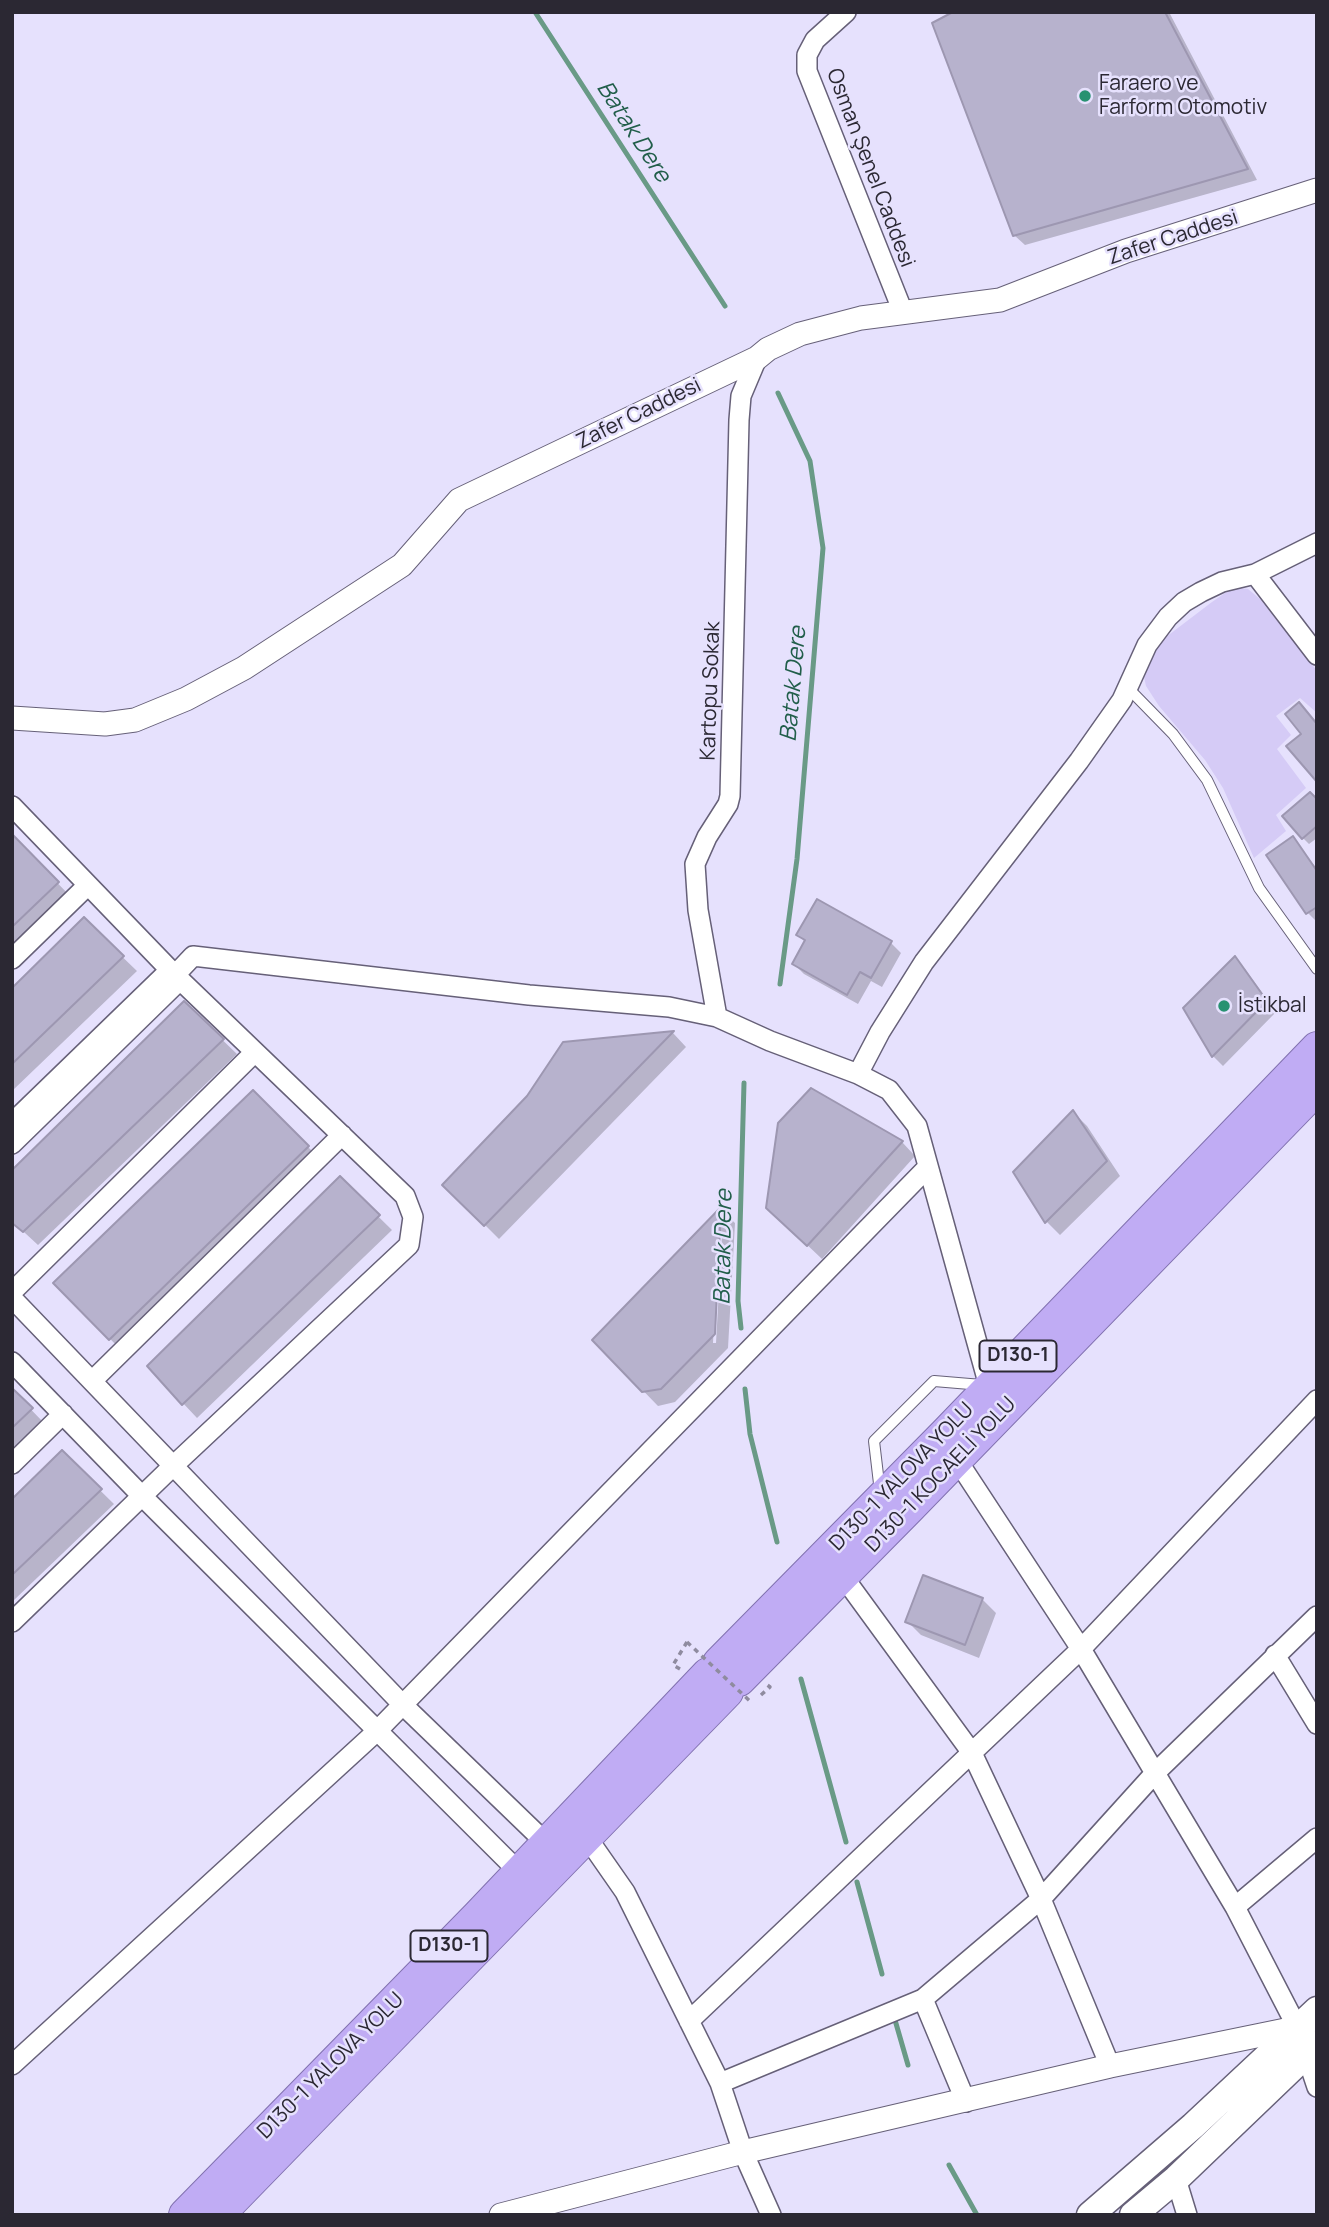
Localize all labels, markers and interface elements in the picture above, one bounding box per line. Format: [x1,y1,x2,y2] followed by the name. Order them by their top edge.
[820,65,920,271] street label: Osman Şenel Caddesi
[1099,71,1267,121] place label: Faraero ve Farform Otomotiv
[590,76,676,188] water label: Batak Dere
[1077,88,1093,104] marker: Faraero ve Farform Otomotiv
[1105,205,1241,271] street label: Zafer Caddesi
[573,373,705,455] street label: Zafer Caddesi
[696,621,726,761] street label: Kartopu Sokak
[775,625,813,743] water label: Batak Dere
[1238,993,1307,1019] place label: İstikbal
[1216,998,1232,1014] marker: İstikbal
[709,1189,739,1305] water label: Batak Dere
[979,1340,1056,1372] road number: D130-1
[860,1392,1022,1558] street label: D130-1 KOCAELİ YOLU
[825,1398,979,1556] street label: D130-1 YALOVA YOLU
[410,1930,488,1962] road number: D130-1
[253,1988,409,2144] street label: D130-1 YALOVA YOLU

